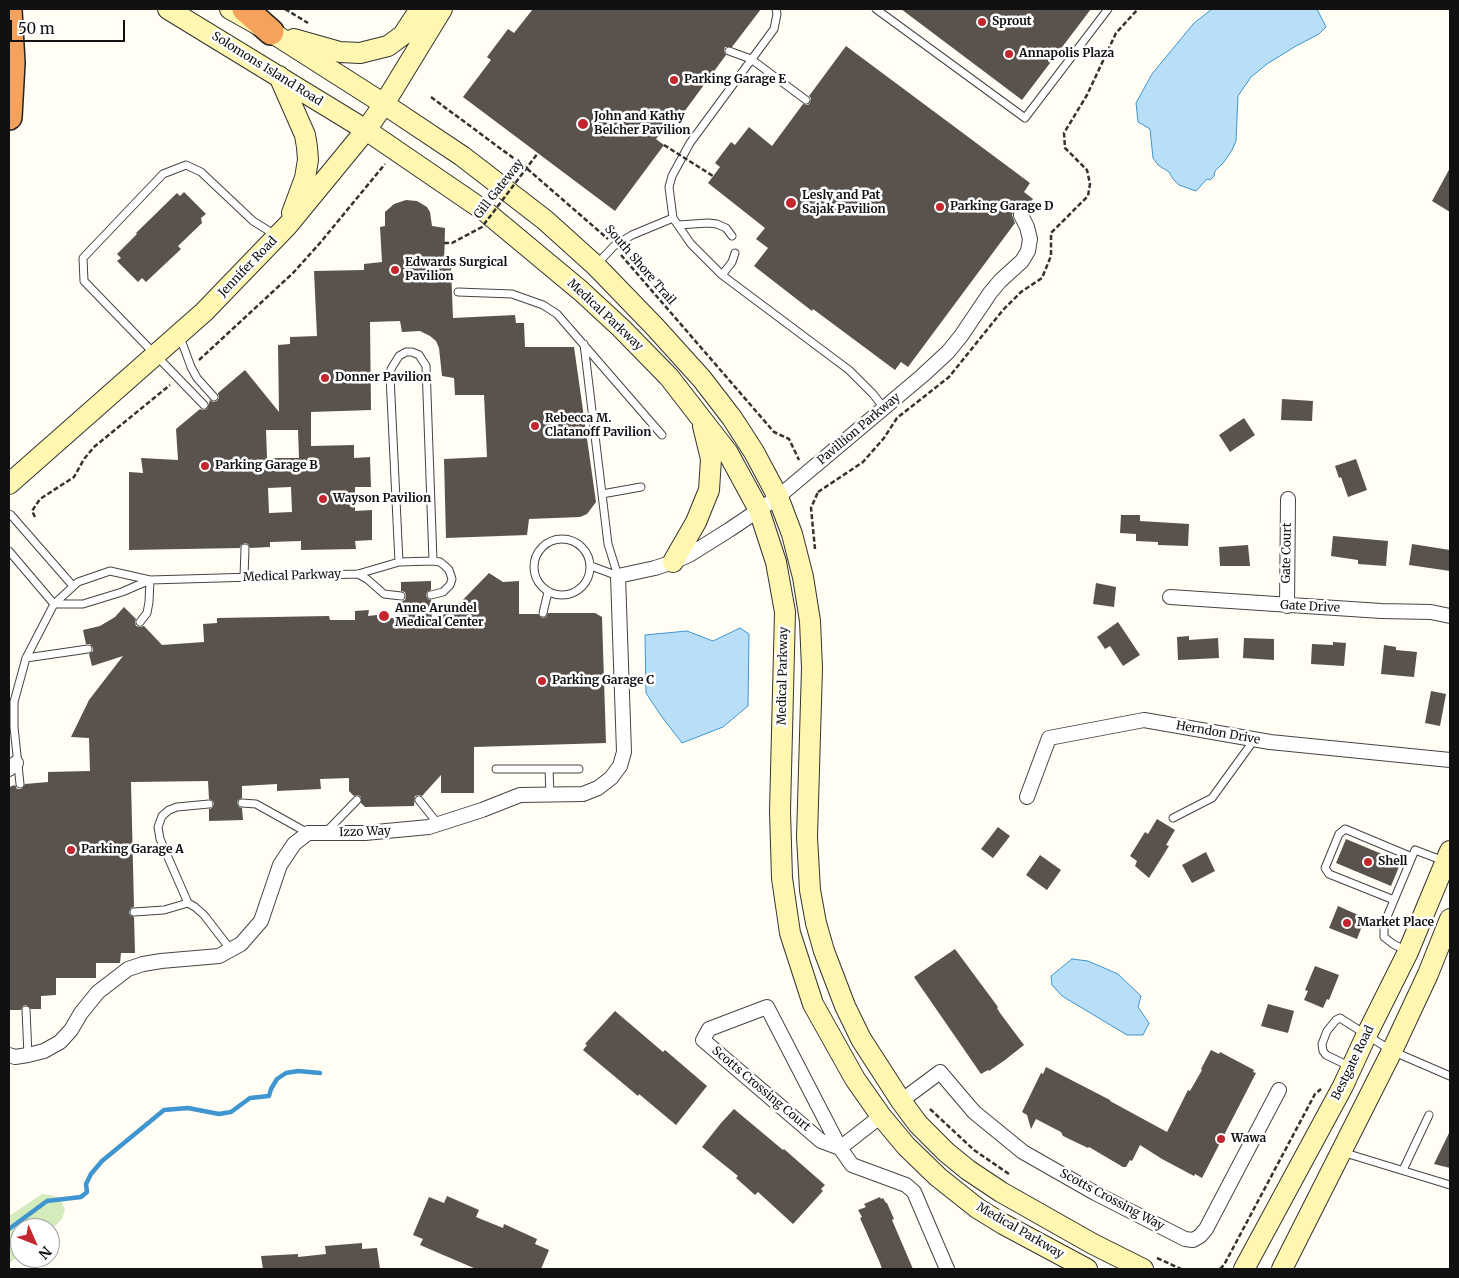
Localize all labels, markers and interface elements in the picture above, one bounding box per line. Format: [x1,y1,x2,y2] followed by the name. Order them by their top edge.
[12,10,128,42] scale bar
[992,15,1032,29] place label: Sprout
[976,16,988,28] marker: Sprout
[18,19,55,38] text: 50 m
[209,29,325,109] street label: Solomons Island Road
[1019,47,1114,61] place label: Annapolis Plaza
[1003,48,1015,60] marker: Annapolis Plaza
[684,73,786,87] place label: Parking Garage E
[668,74,680,86] marker: Parking Garage E
[594,110,690,138] place label: John and Kathy Belcher Pavilion
[576,117,590,131] marker: John and Kathy Belcher Pavilion
[471,156,527,222] street label: Gill Gateway
[802,189,886,217] place label: Lesly and Pat Sajak Pavilion
[784,196,798,210] marker: Lesly and Pat Sajak Pavilion
[950,200,1053,214] place label: Parking Garage D
[934,201,946,213] marker: Parking Garage D
[601,222,679,308] street label: South Shore Trail
[216,234,280,300] street label: Jennifer Road
[405,256,508,284] place label: Edwards Surgical Pavilion
[389,264,401,276] marker: Edwards Surgical Pavilion
[564,276,646,354] street label: Medical Parkway
[335,371,431,385] place label: Donner Pavilion
[319,372,331,384] marker: Donner Pavilion
[815,390,903,468] street label: Pavillion Parkway
[545,412,651,440] place label: Rebecca M. Clatanoff Pavilion
[529,420,541,432] marker: Rebecca M. Clatanoff Pavilion
[215,459,318,473] place label: Parking Garage B
[199,460,211,472] marker: Parking Garage B
[333,492,431,506] place label: Wayson Pavilion
[317,493,329,505] marker: Wayson Pavilion
[1279,522,1295,584] street label: Gate Court
[243,567,341,585] street label: Medical Parkway
[1280,598,1340,616] street label: Gate Drive
[395,602,484,630] place label: Anne Arundel Medical Center
[377,609,391,623] marker: Anne Arundel Medical Center
[775,627,791,725] street label: Medical Parkway
[552,674,654,688] place label: Parking Garage C
[536,675,548,687] marker: Parking Garage C
[1175,719,1261,747] street label: Herndon Drive
[339,824,391,840] street label: Izzo Way
[81,843,184,857] place label: Parking Garage A
[65,844,77,856] marker: Parking Garage A
[1378,855,1407,869] place label: Shell
[1362,856,1374,868] marker: Shell
[1357,916,1434,930] place label: Market Place
[1341,917,1353,929] marker: Market Place
[1329,1023,1377,1103] street label: Bestgate Road
[709,1044,813,1134] street label: Scotts Crossing Court
[1231,1132,1266,1146] place label: Wawa
[1215,1133,1227,1145] marker: Wawa
[1057,1166,1167,1234] street label: Scotts Crossing Way
[974,1200,1066,1262] street label: Medical Parkway
[10,1218,60,1268] north arrow
[35,1242,55,1263] text: N

